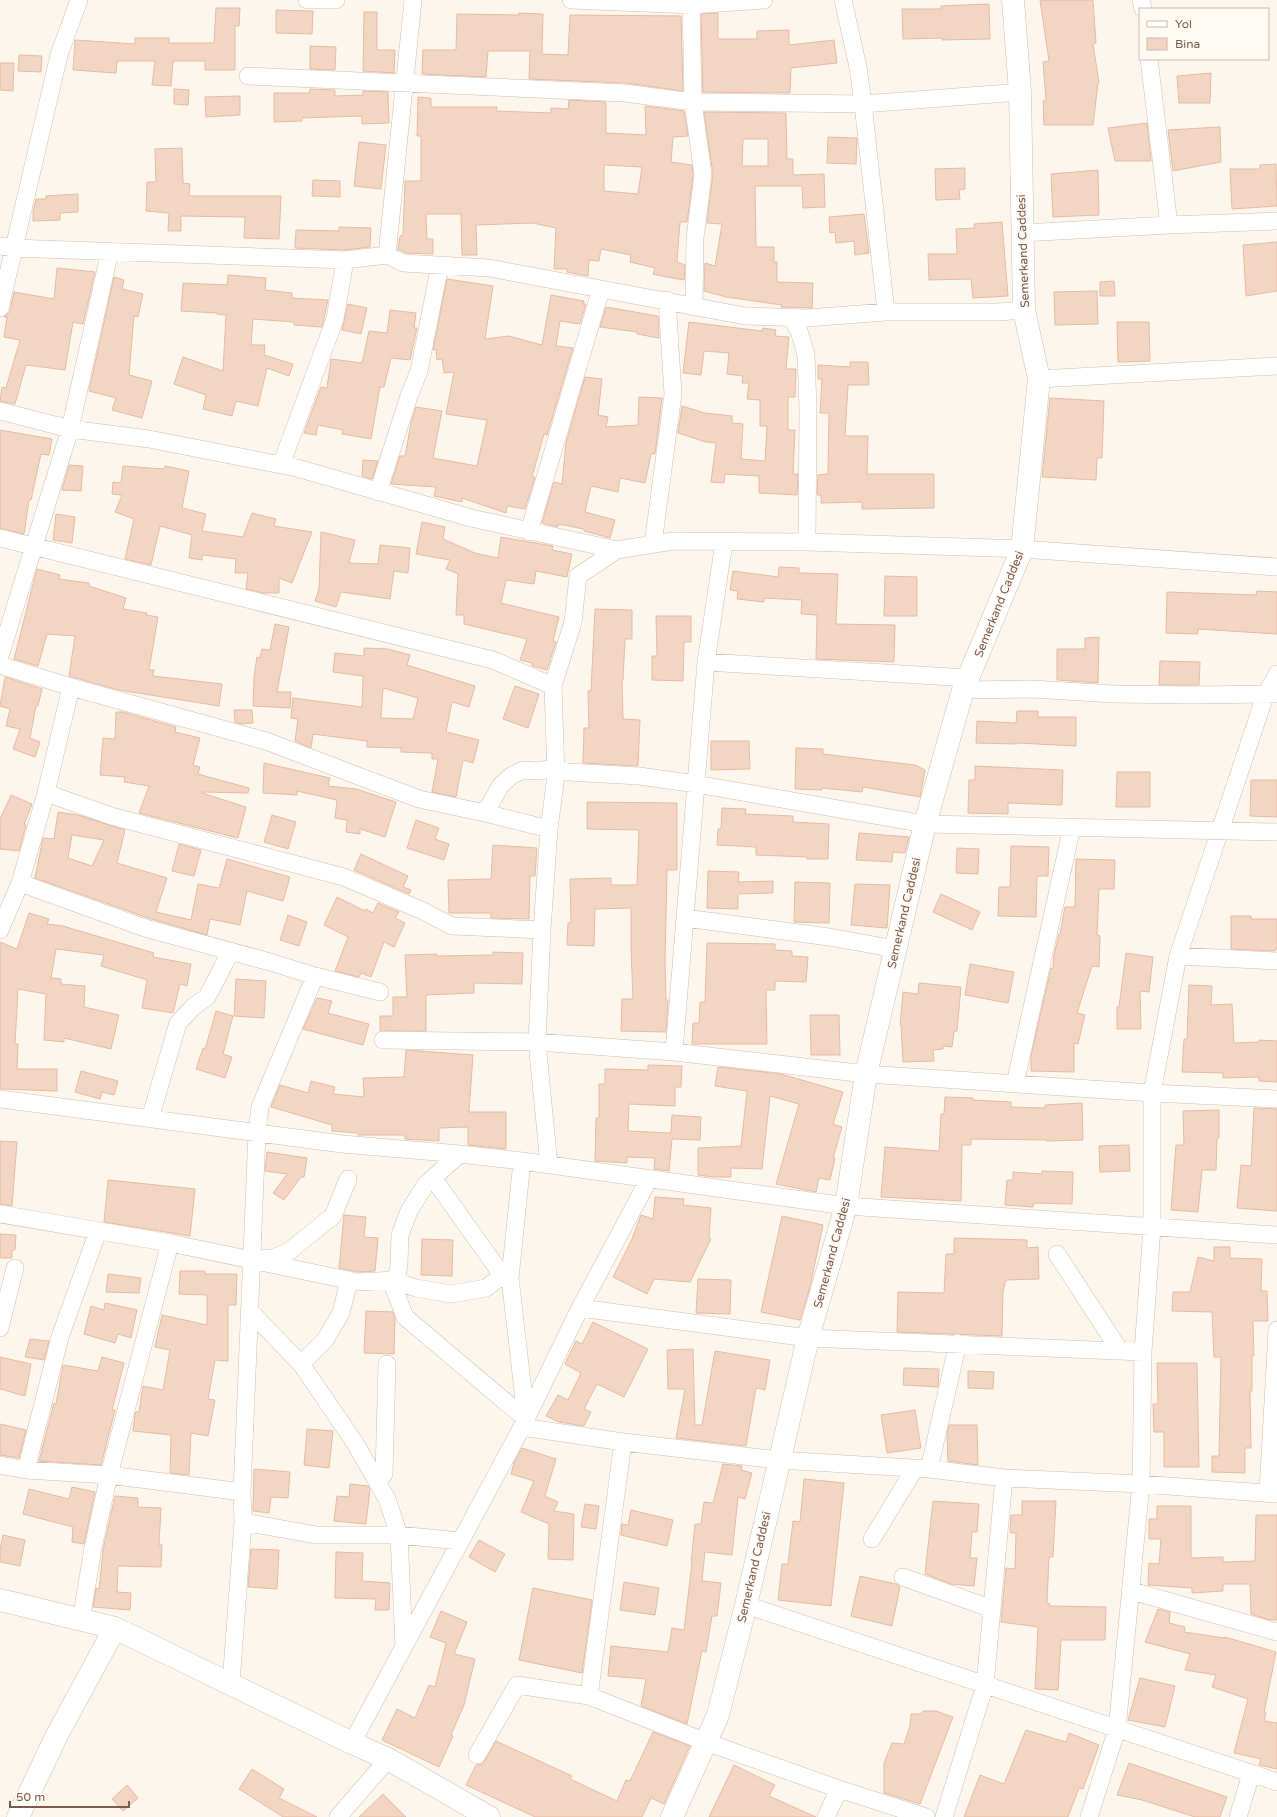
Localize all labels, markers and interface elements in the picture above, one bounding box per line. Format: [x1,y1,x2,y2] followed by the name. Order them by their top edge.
[1139,8,1269,60] legend
[1175,17,1192,31] text: Yol
[1175,37,1200,51] text: Bina
[1014,194,1032,308] street label: Semerkand Caddesi
[971,549,1027,659] street label: Semerkand Caddesi
[884,856,924,970] street label: Semerkand Caddesi
[811,1196,853,1310] street label: Semerkand Caddesi
[734,1510,774,1624] street label: Semerkand Caddesi
[10,1783,129,1809] scale bar
[16,1790,45,1804] text: 50 m

